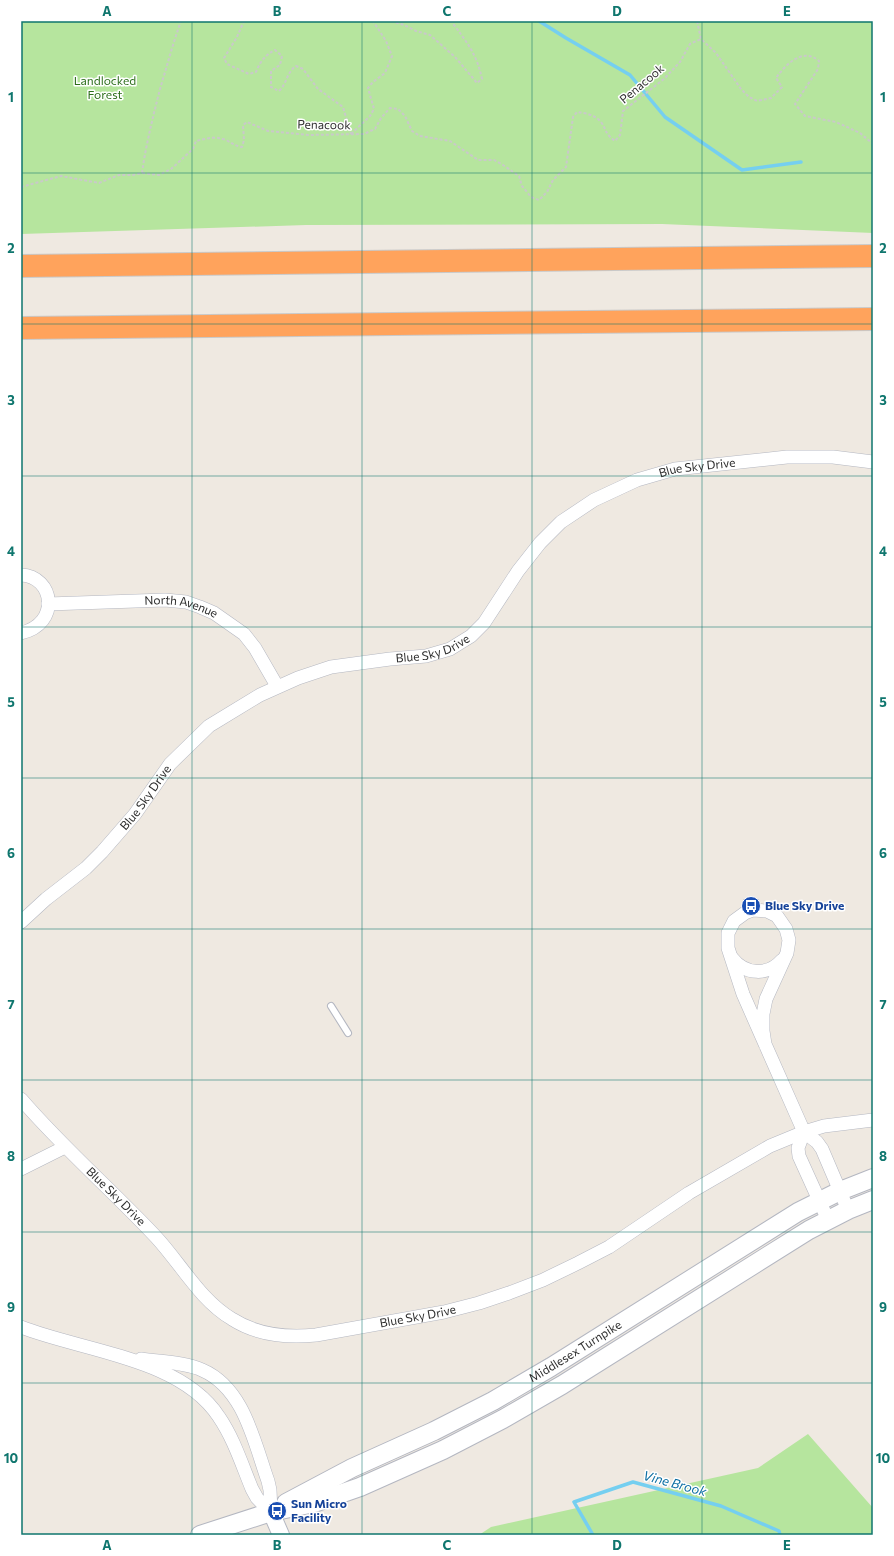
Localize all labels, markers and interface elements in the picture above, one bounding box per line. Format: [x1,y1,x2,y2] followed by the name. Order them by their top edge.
[102,3,112,19] text: A
[273,3,282,19] text: B
[443,3,452,19] text: C
[612,3,622,19] text: D
[783,3,791,19] text: E
[616,60,667,106] street label: Penacook
[74,73,136,101] park label: Landlocked Forest
[8,89,14,105] text: 1
[880,89,886,105] text: 1
[297,117,351,131] street label: Penacook
[7,240,15,256] text: 2
[879,240,887,256] text: 2
[7,392,15,408] text: 3
[879,392,887,408] text: 3
[657,455,736,479] street label: Blue Sky Drive
[7,543,15,559] text: 4
[879,543,887,559] text: 4
[144,592,221,620] street label: North Avenue
[395,631,472,665] street label: Blue Sky Drive
[7,694,15,710] text: 5
[879,694,887,710] text: 5
[116,762,173,832] street label: Blue Sky Drive
[7,845,15,861] text: 6
[879,845,887,861] text: 6
[740,895,762,917] bus stop icon: Blue Sky Drive
[765,898,844,912] place label: Blue Sky Drive
[7,996,15,1012] text: 7
[879,996,887,1012] text: 7
[7,1148,15,1164] text: 8
[879,1148,887,1164] text: 8
[84,1164,149,1228] street label: Blue Sky Drive
[7,1299,15,1315] text: 9
[879,1299,887,1315] text: 9
[378,1301,457,1329] street label: Blue Sky Drive
[526,1317,624,1384] street label: Middlesex Turnpike
[4,1450,19,1466] text: 10
[876,1450,891,1466] text: 10
[642,1467,709,1499] water label: Vine Brook
[291,1496,347,1524] place label: Sun Micro Facility
[266,1500,288,1522] bus stop icon: Sun Micro Facility
[102,1537,112,1553] text: A
[273,1537,282,1553] text: B
[443,1537,452,1553] text: C
[612,1537,622,1553] text: D
[783,1537,791,1553] text: E

